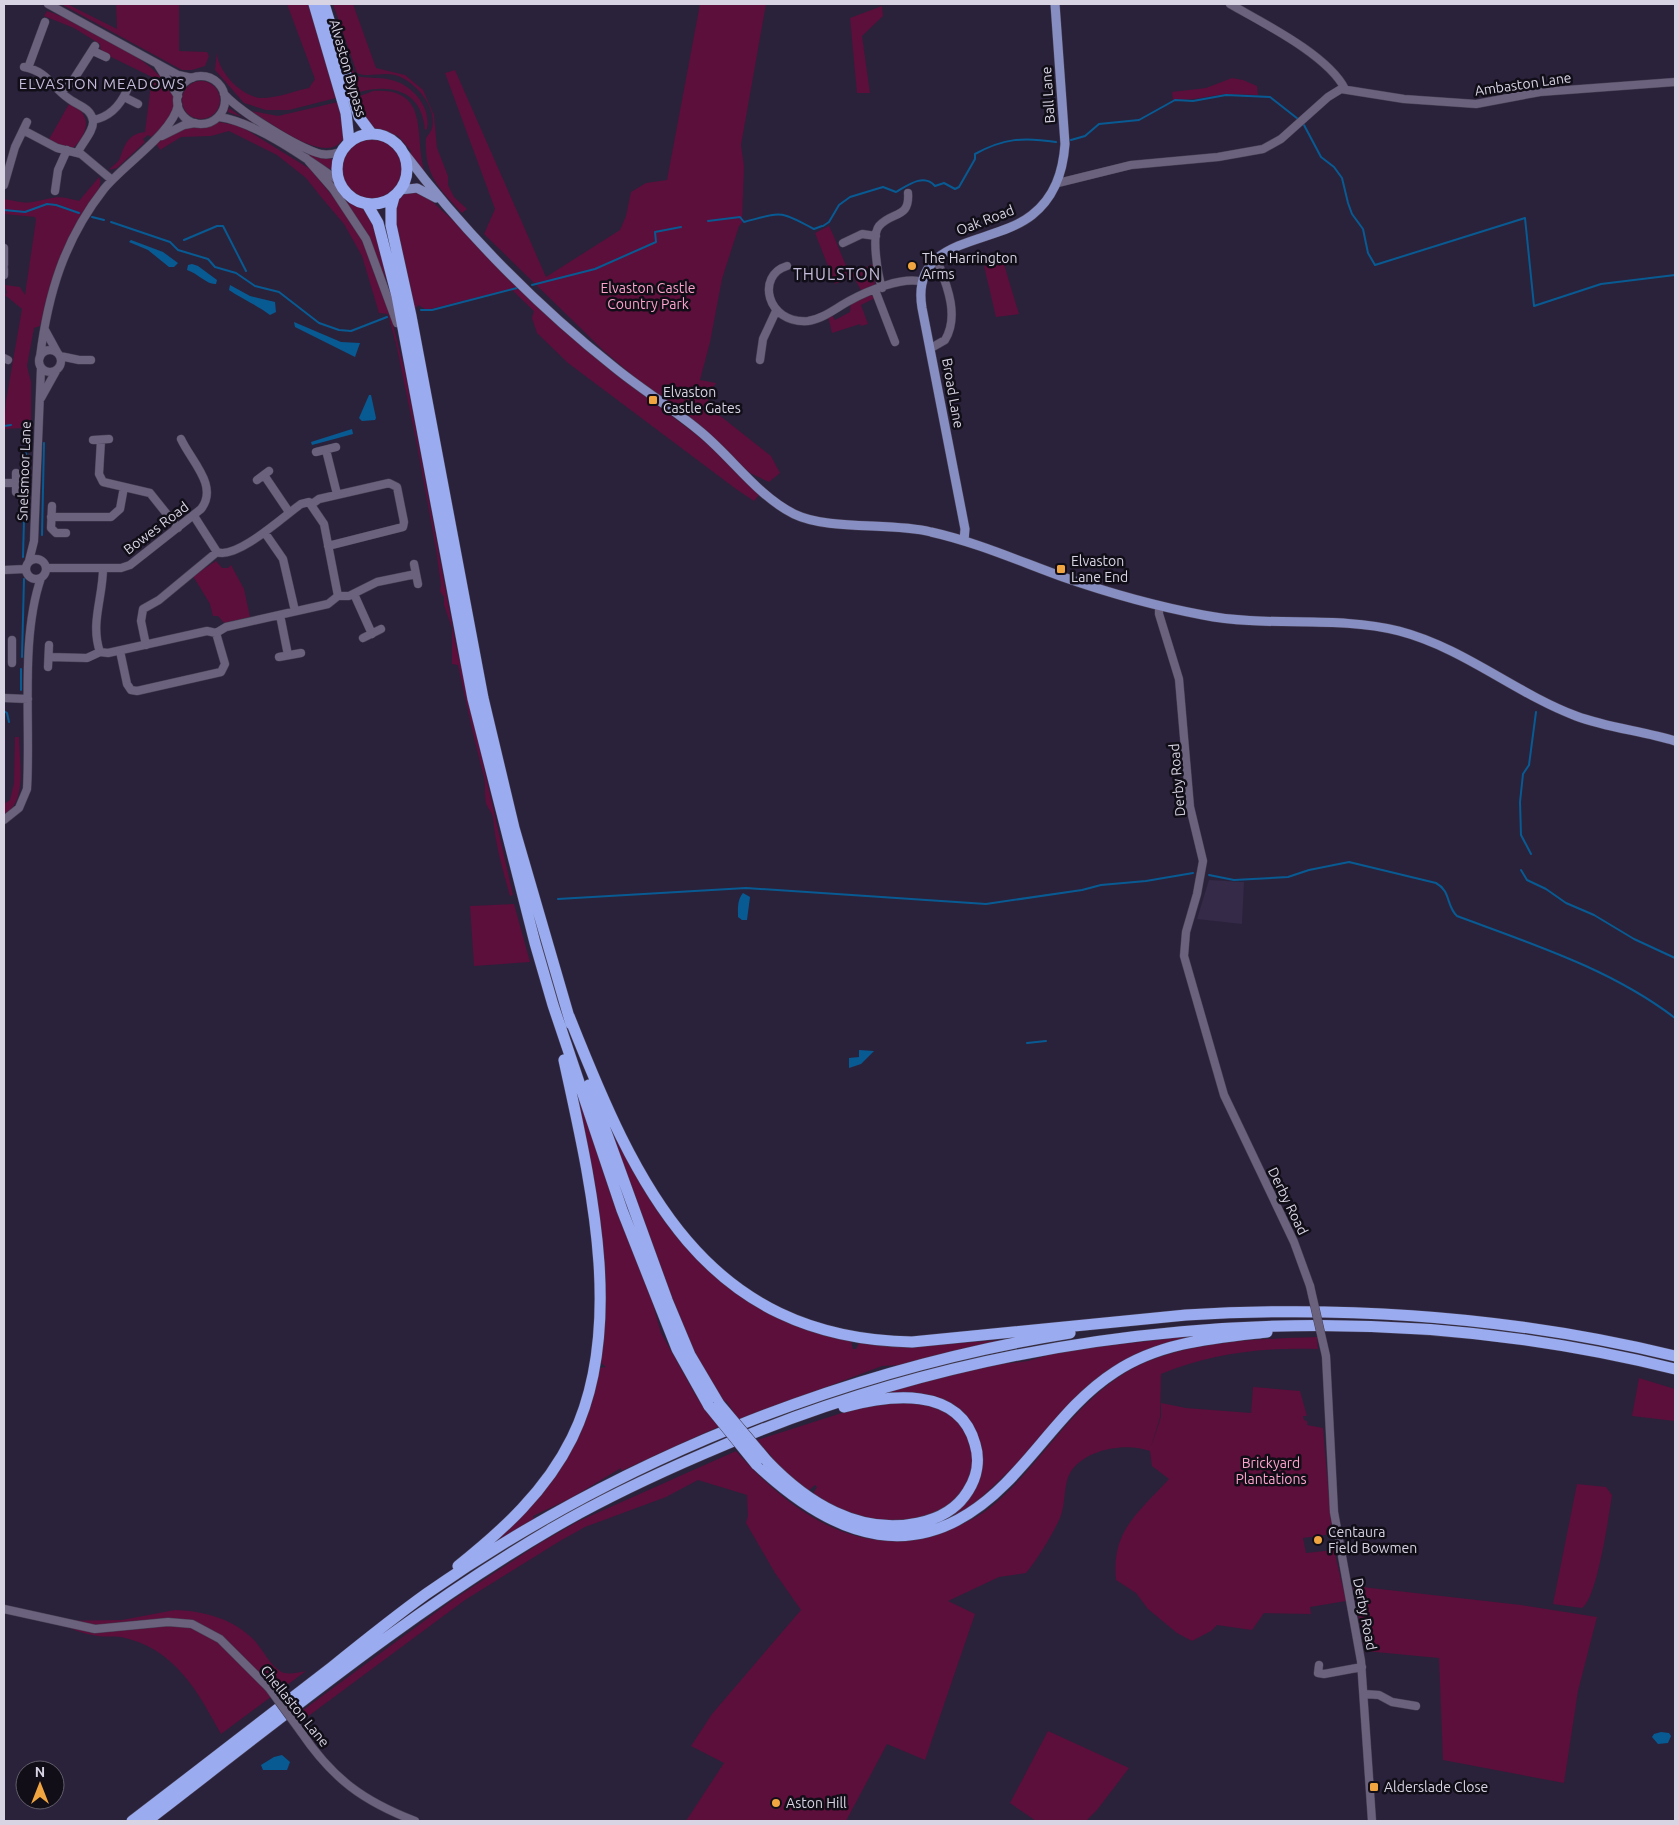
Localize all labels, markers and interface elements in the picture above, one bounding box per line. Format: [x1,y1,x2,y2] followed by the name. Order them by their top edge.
[326,17,370,119] street label: Alvaston Bypass
[1038,66,1058,124] street label: Ball Lane
[1474,69,1572,99] street label: Ambaston Lane
[19,75,185,92] district label: ELVASTON MEADOWS
[954,202,1016,238] street label: Oak Road
[922,250,1017,282] place label: The Harrington Arms
[906,260,918,272] marker: The Harrington Arms
[793,265,881,283] district label: THULSTON
[600,280,696,312] park label: Elvaston Castle Country Park
[939,357,967,429] street label: Broad Lane
[663,384,741,416] place label: Elvaston Castle Gates
[647,394,659,406] marker: Elvaston Castle Gates
[14,421,34,521] street label: Snelsmoor Lane
[120,498,192,558] street label: Bowes Road
[1071,553,1128,585] place label: Elvaston Lane End
[1055,563,1067,575] marker: Elvaston Lane End
[1166,743,1188,817] street label: Derby Road
[1265,1165,1311,1237] street label: Derby Road
[1235,1455,1307,1487] park label: Brickyard Plantations
[1328,1524,1417,1556] place label: Centaura Field Bowmen
[1312,1534,1324,1546] marker: Centaura Field Bowmen
[1350,1576,1380,1652] street label: Derby Road
[257,1662,333,1750] street label: Chellaston Lane
[15,1760,65,1810] north arrow
[35,1764,45,1780] text: N
[1384,1779,1488,1795] place label: Alderslade Close
[1368,1781,1380,1793] marker: Alderslade Close
[786,1795,847,1811] place label: Aston Hill
[770,1797,782,1809] marker: Aston Hill

